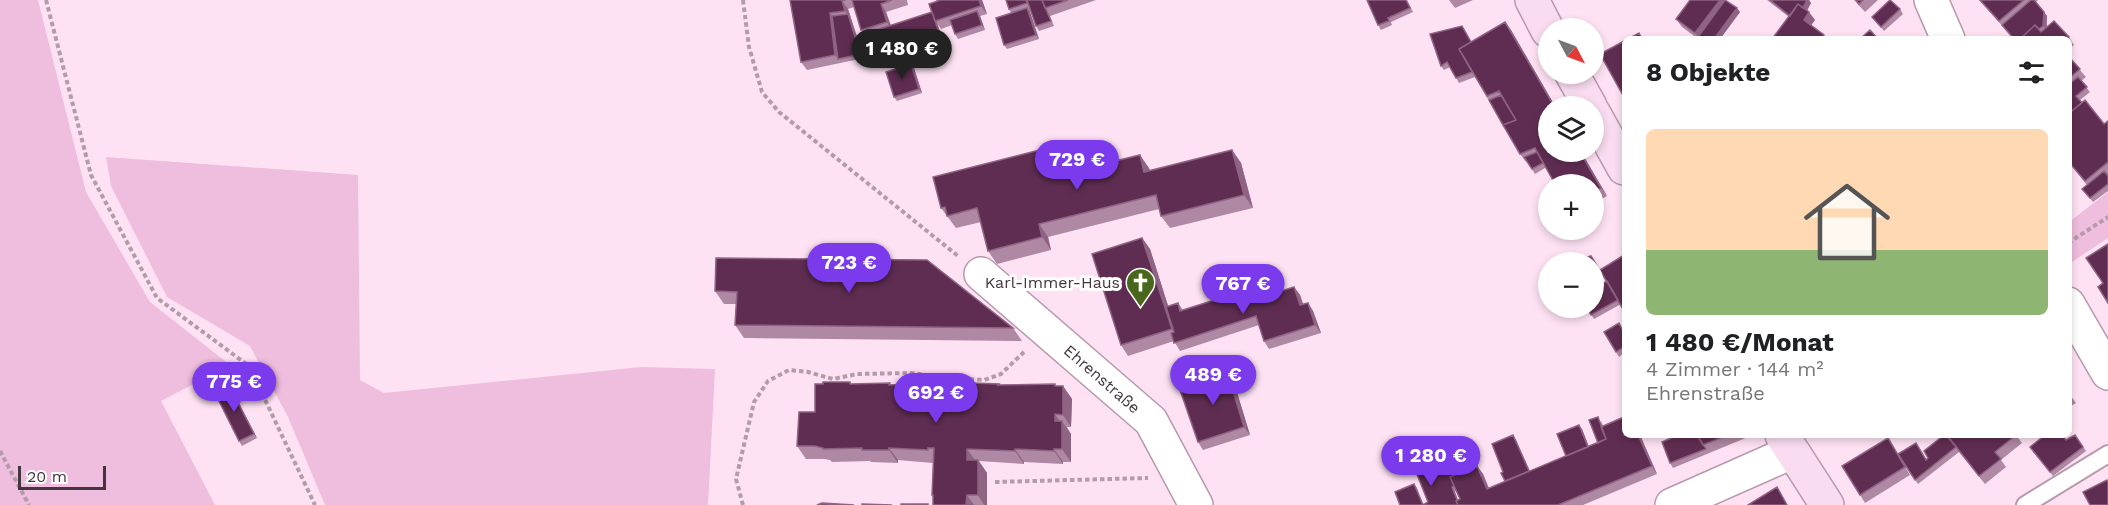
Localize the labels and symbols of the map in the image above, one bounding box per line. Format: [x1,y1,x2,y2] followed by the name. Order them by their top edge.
[1538,18,1604,84] north arrow
[847,29,957,80] pin: 1 480 €
[1035,140,1119,191] pin: 729 €
[807,243,891,294] pin: 723 €
[1201,264,1285,315] pin: 767 €
[1125,266,1157,308] church icon: Karl-Immer-Haus
[985,273,1120,292] place label: Karl-Immer-Haus
[1060,341,1144,417] street label: Ehrenstraße
[1171,355,1255,406] pin: 489 €
[192,362,276,413] pin: 775 €
[894,373,978,424] pin: 692 €
[1376,436,1486,487] pin: 1 280 €
[18,463,106,490] scale bar

